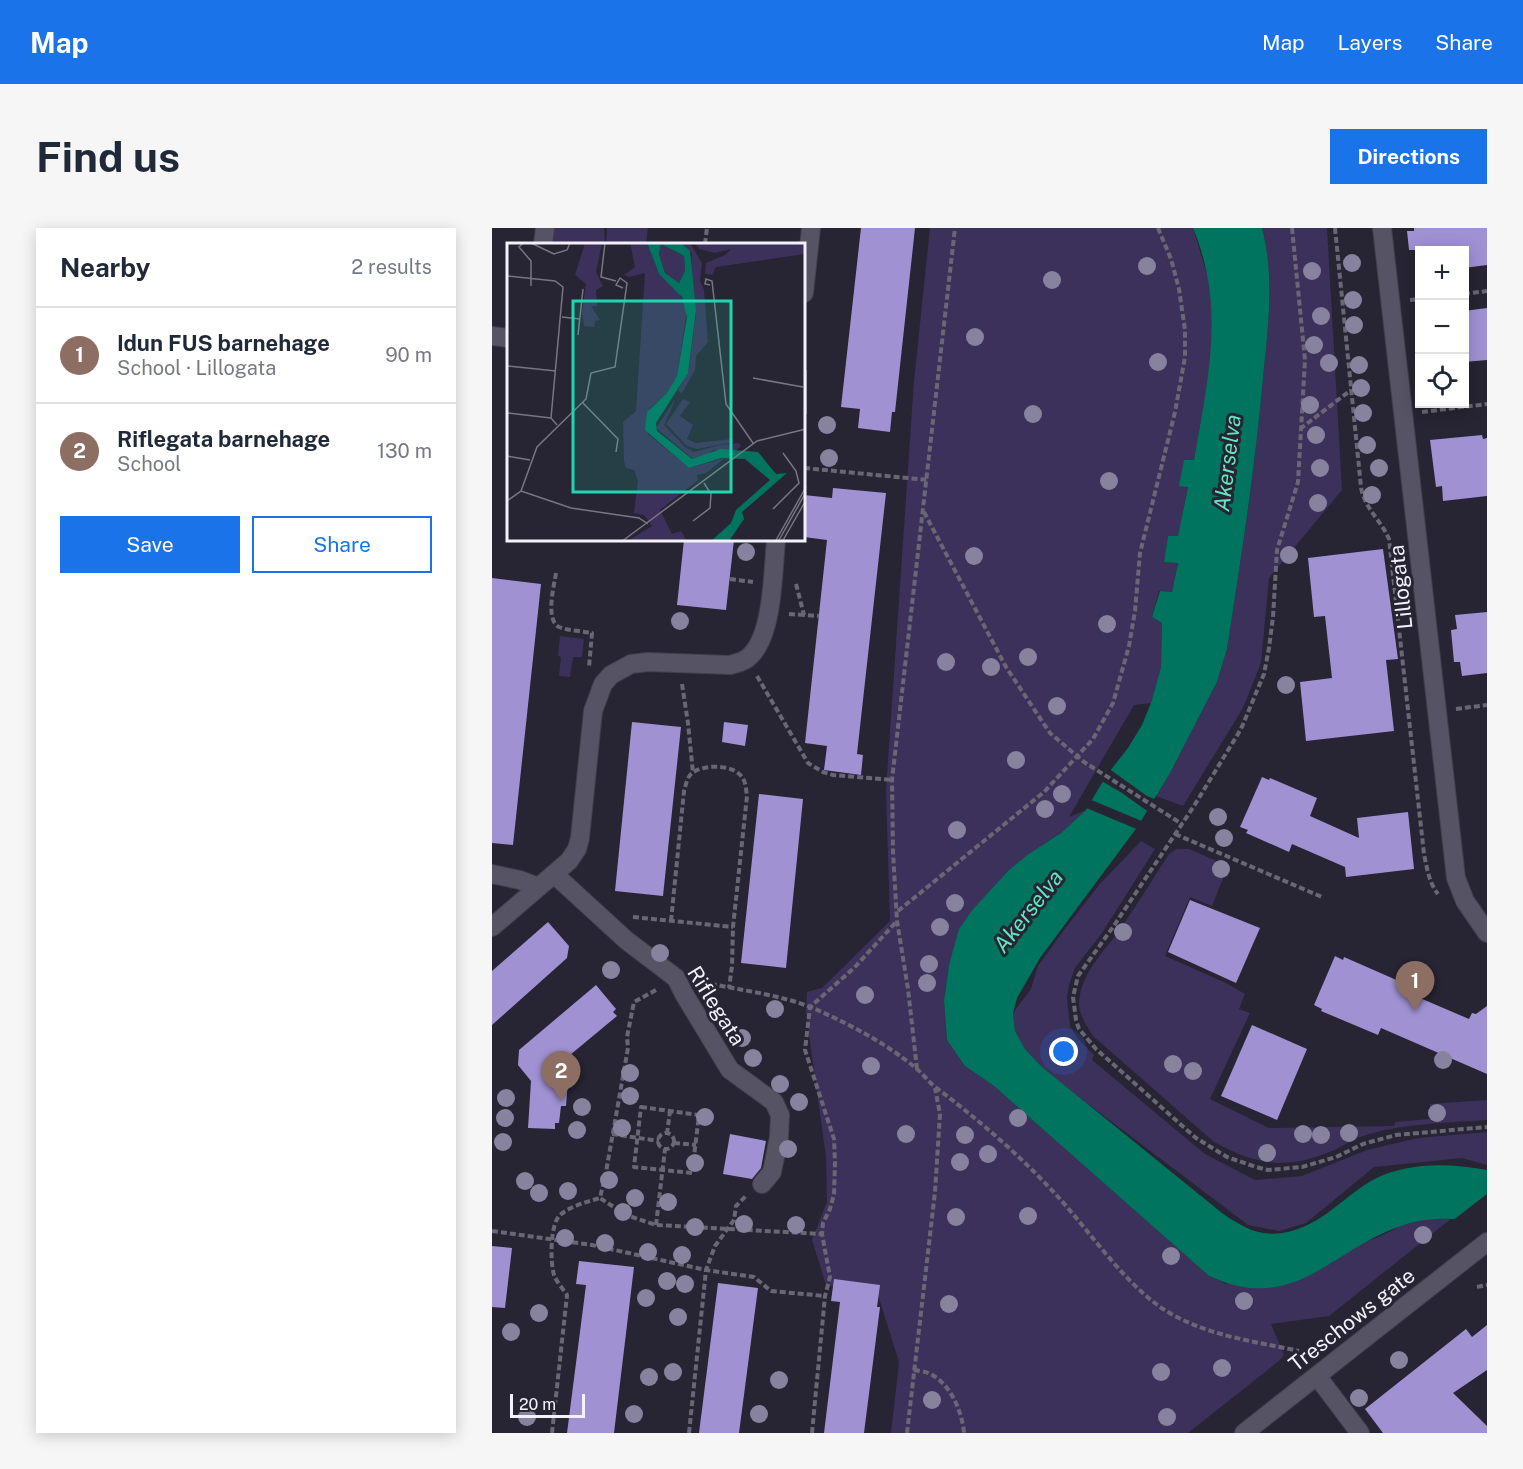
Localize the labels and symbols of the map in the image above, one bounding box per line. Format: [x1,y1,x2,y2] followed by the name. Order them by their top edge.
[507,243,806,542] inset map
[1208,413,1246,513] water label: Akerselva
[1384,544,1417,631] street label: Lillogata
[988,865,1068,957] water label: Akerselva
[682,961,751,1050] street label: Riflegata
[1396,962,1434,1011] pin: 1
[1049,1037,1078,1066] your location
[542,1052,580,1101] pin: 2
[1284,1263,1420,1377] street label: Treschows gate
[510,1391,585,1418] scale bar

